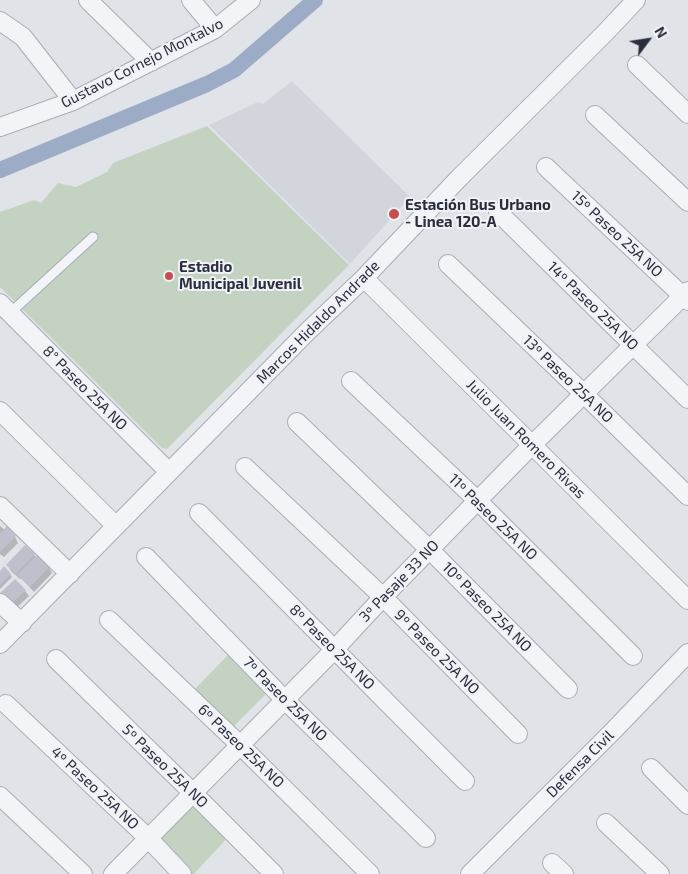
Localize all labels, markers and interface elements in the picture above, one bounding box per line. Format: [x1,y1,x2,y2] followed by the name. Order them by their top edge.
[58,14,226,112] street label: Gustavo Cornejo Montalvo
[623,15,673,65] north arrow
[651,23,671,41] text: N
[568,187,666,281] street label: 15º Paseo 25A NO
[405,196,551,231] place label: Estación Bus Urbano - Linea 120-A
[387,207,401,221] marker: Estación Bus Urbano - Linea 120-A
[253,257,383,387] street label: Marcos Hidaldo Andrade
[179,258,302,293] place label: Estadio Municipal Juvenil
[544,258,642,354] street label: 14º Paseo 25A NO
[163,270,175,282] marker: Estadio Municipal Juvenil
[519,331,617,427] street label: 13º Paseo 25A NO
[39,342,131,434] street label: 8° Paseo 25A NO
[463,376,589,502] street label: Julio Juan Romero Rivas
[445,470,541,564] street label: 11º Paseo 25A NO
[355,536,443,626] street label: 3º Pasaje 33 NO
[438,558,536,656] street label: 10º Paseo 25A NO
[286,601,378,693] street label: 8º Paseo 25A NO
[391,606,483,698] street label: 9º Paseo 25A NO
[239,653,331,745] street label: 7º Paseo 25A NO
[194,700,288,792] street label: 6º Paseo 25A NO
[118,721,212,811] street label: 5º Paseo 25A NO
[543,727,617,801] street label: Defensa Civil
[47,743,143,833] street label: 4º Paseo 25A NO

